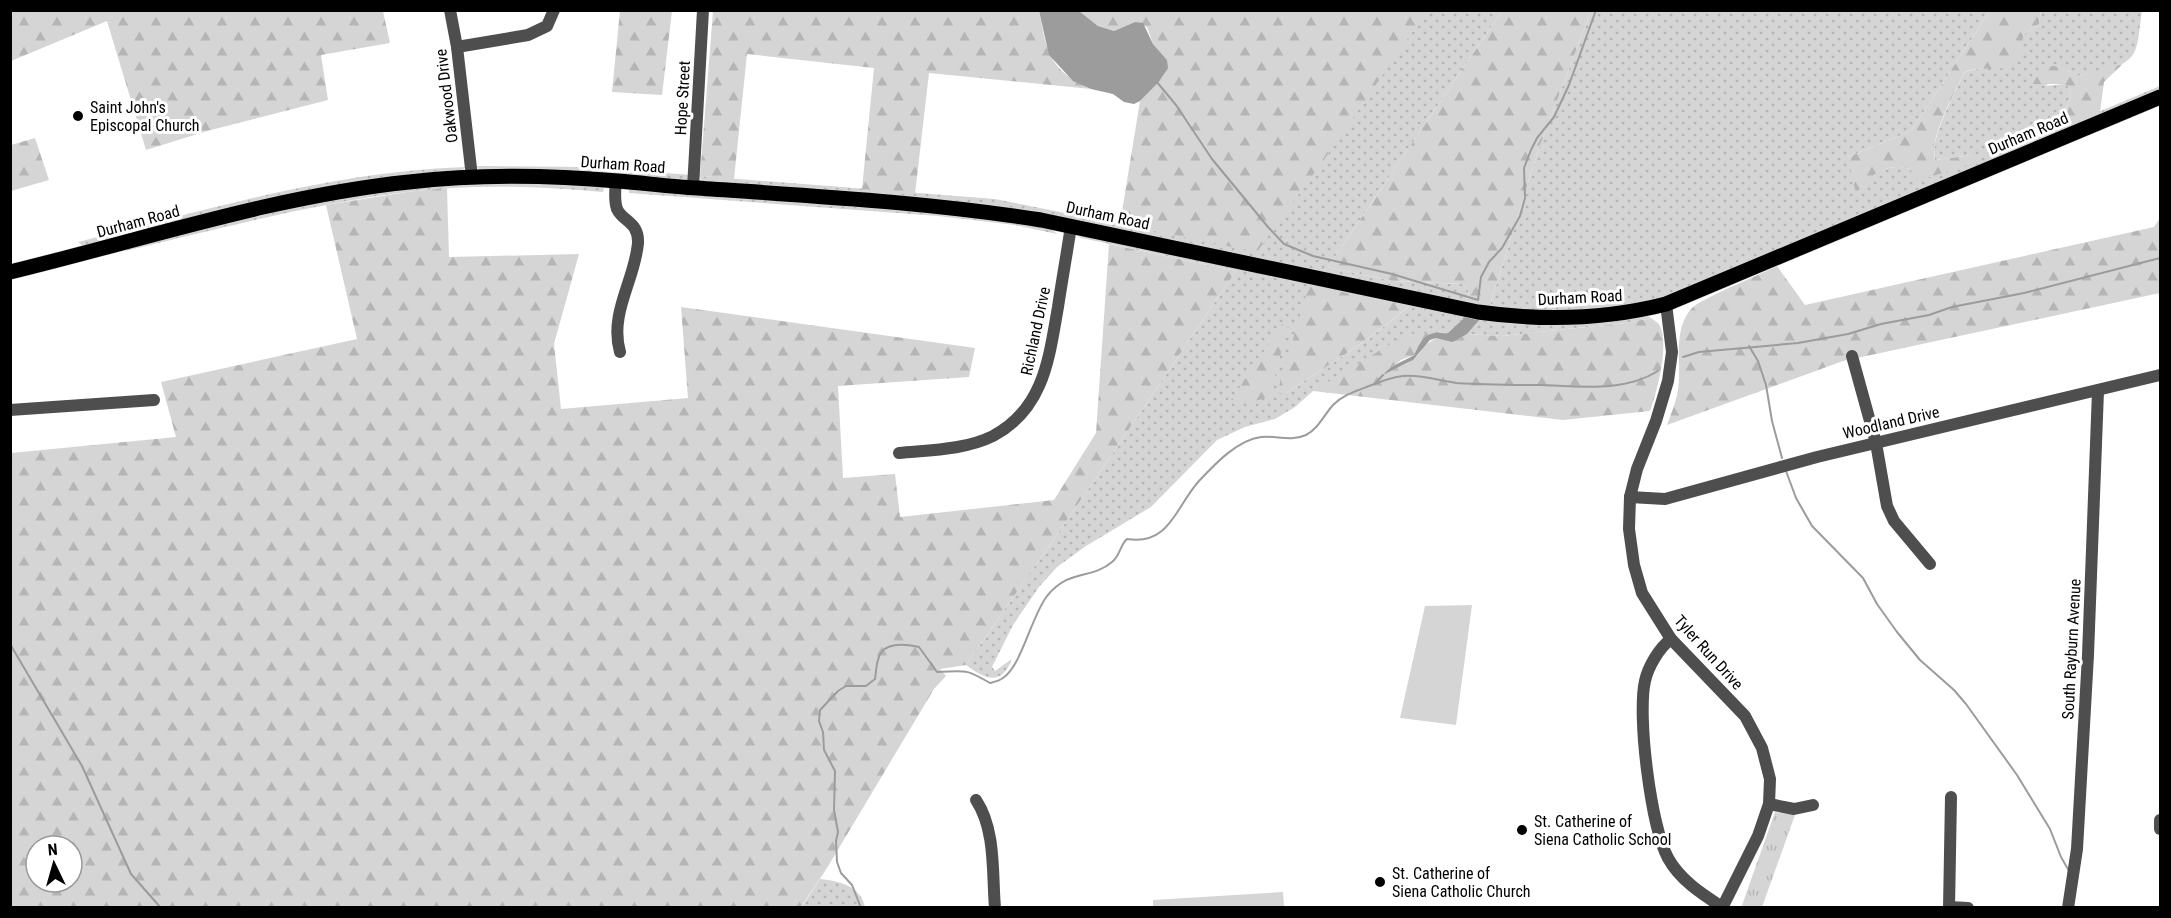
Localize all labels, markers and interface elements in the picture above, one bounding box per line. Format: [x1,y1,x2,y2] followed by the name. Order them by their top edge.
[431,48,462,144] street label: Oakwood Drive
[671,60,694,136] street label: Hope Street
[90,98,200,135] place label: Saint John's Episcopal Church
[1985,108,2071,159] street label: Durham Road
[71,109,85,123] marker: Saint John's Episcopal Church
[580,152,666,177] street label: Durham Road
[1064,197,1151,234] street label: Durham Road
[95,201,182,242] street label: Durham Road
[1017,285,1054,377] street label: Richland Drive
[1537,286,1623,309] street label: Durham Road
[1841,402,1941,443] street label: Woodland Drive
[2058,578,2085,720] street label: South Rayburn Avenue
[1670,611,1747,694] street label: Tyler Run Drive
[1534,812,1671,849] place label: St. Catherine of Siena Catholic School
[1515,823,1529,837] marker: St. Catherine of Siena Catholic School
[24,834,84,894] north arrow
[47,840,58,859] text: N
[1392,864,1531,901] place label: St. Catherine of Siena Catholic Church
[1373,875,1387,889] marker: St. Catherine of Siena Catholic Church

